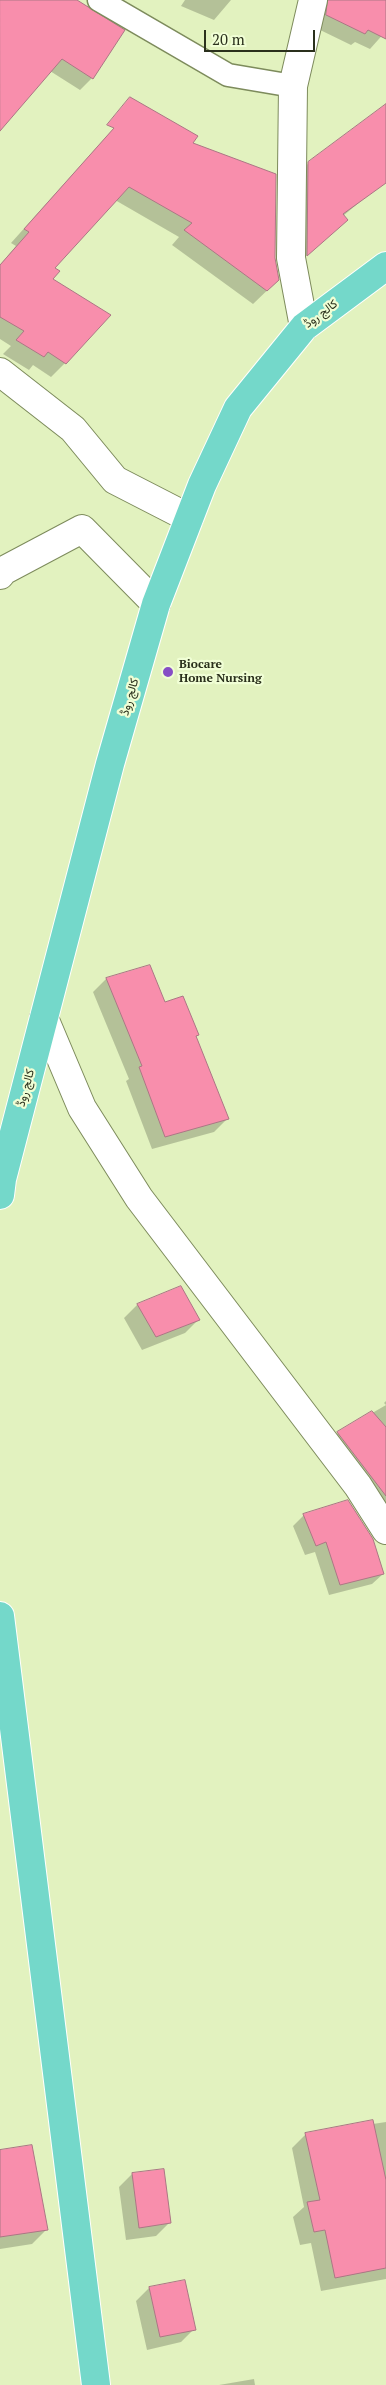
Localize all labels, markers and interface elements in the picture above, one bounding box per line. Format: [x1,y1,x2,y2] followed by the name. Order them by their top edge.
[206,20,317,52] scale bar
[212,29,245,49] text: 20 m
[301,297,341,331] street label: کالج روڈ
[179,658,262,686] place label: Biocare Home Nursing
[161,665,175,679] marker: Biocare Home Nursing
[118,677,142,717] street label: کالج روڈ
[14,1068,38,1108] street label: کالج روڈ

